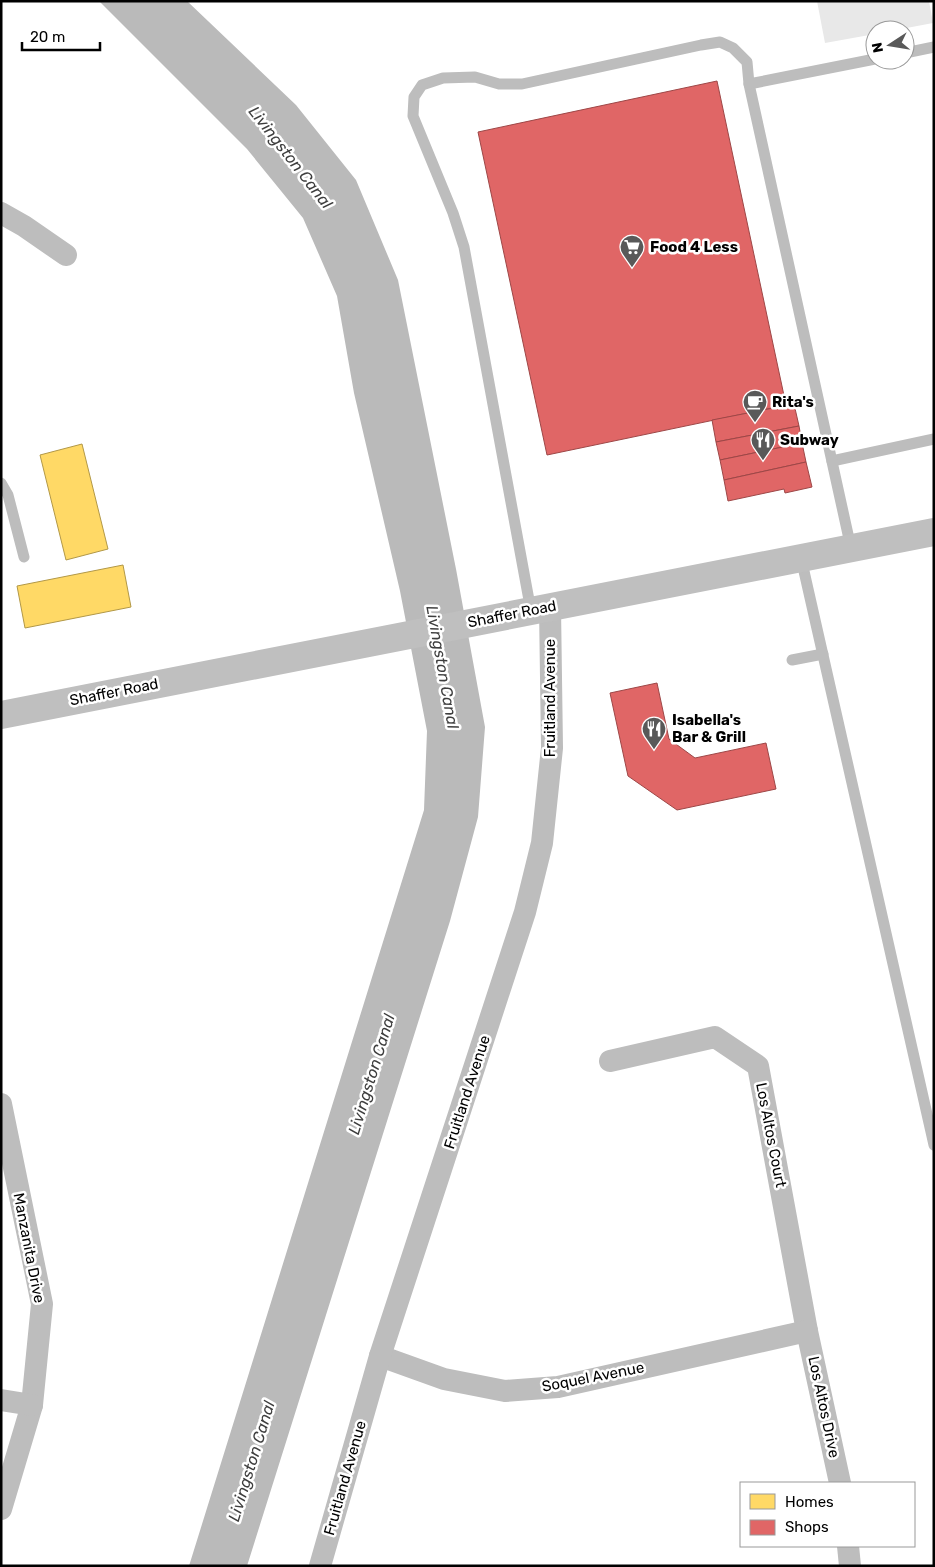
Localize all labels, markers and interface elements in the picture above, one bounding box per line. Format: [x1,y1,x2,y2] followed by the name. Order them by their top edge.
[22,20,100,52] scale bar
[865,20,915,70] north arrow
[30,28,65,46] text: 20 m
[868,41,887,54] text: N
[245,102,337,213] water label: Livingston Canal
[619,234,645,268] supermarket icon: Food 4 Less
[650,238,738,256] place label: Food 4 Less
[742,389,768,423] cafe icon: Rita's
[772,393,814,411] place label: Rita's
[750,427,776,461] restaurant icon: Subway
[780,431,839,449] place label: Subway
[466,597,558,631] street label: Shaffer Road
[422,604,463,731] water label: Livingston Canal
[541,639,559,757] street label: Fruitland Avenue
[68,675,160,709] street label: Shaffer Road
[672,711,746,746] place label: Isabella's Bar & Grill
[641,716,667,750] restaurant icon: Isabella's Bar & Grill
[344,1011,399,1137] water label: Livingston Canal
[440,1033,494,1151] street label: Fruitland Avenue
[752,1081,790,1189] street label: Los Altos Court
[9,1191,49,1305] street label: Manzanita Drive
[804,1355,844,1459] street label: Los Altos Drive
[540,1358,646,1396] street label: Soquel Avenue
[224,1398,279,1524] water label: Livingston Canal
[320,1419,370,1537] street label: Fruitland Avenue
[740,1482,915,1547] legend
[785,1493,834,1511] text: Homes
[785,1518,829,1536] text: Shops

